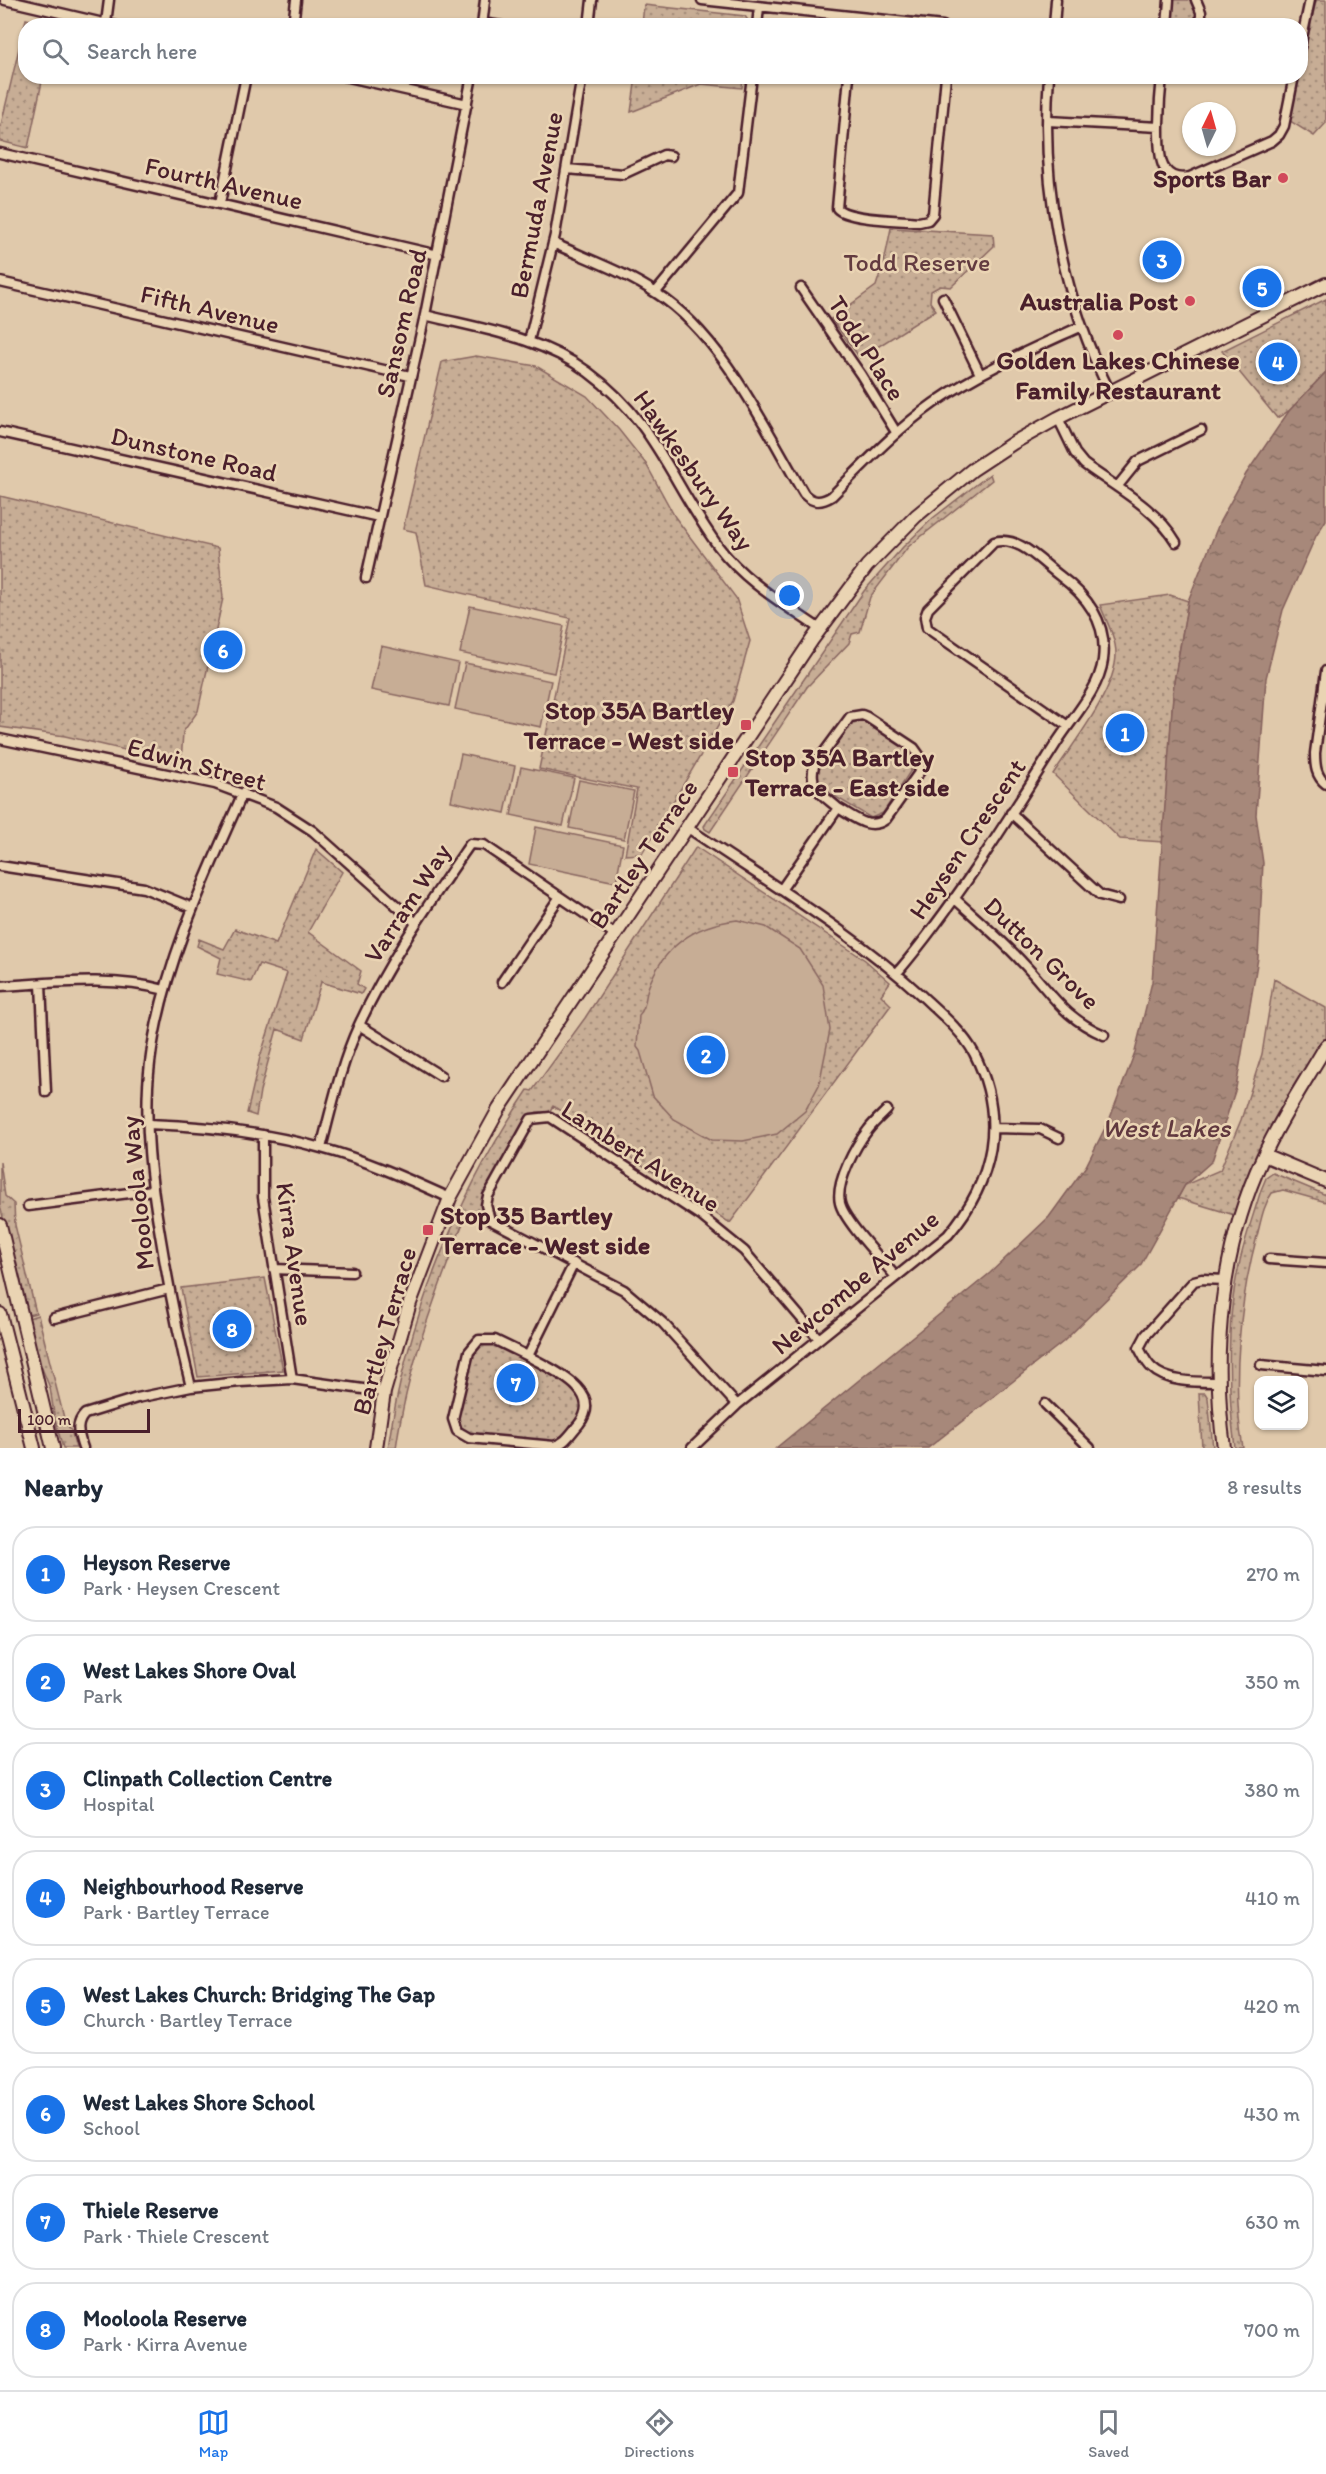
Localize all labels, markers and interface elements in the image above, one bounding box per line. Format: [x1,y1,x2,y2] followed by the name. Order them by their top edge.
[18,18,1308,84] search box
[39,35,72,68] icon: search
[87,38,197,65] text: Search here
[1182,102,1236,156] north arrow
[502,109,570,301] street label: Bermuda Avenue
[142,149,306,217] street label: Fourth Avenue
[1153,162,1272,194] place label: Sports Bar
[1276,171,1290,185] marker: Sports Bar
[1142,238,1182,282] pin: 3
[368,245,434,401] street label: Sansom Road
[844,246,990,278] park label: Todd Reserve
[1242,266,1282,310] pin: 5
[137,277,283,341] street label: Fifth Avenue
[1019,285,1178,317] place label: Australia Post
[821,289,913,407] street label: Todd Place
[1183,294,1197,308] marker: Australia Post
[1111,328,1125,342] marker: Golden Lakes Chinese Family Restaurant
[1258,340,1298,385] pin: 4
[996,344,1240,406] place label: Golden Lakes Chinese Family Restaurant
[627,383,761,557] street label: Hawkesbury Way
[108,419,280,489] street label: Dunstone Road
[775,581,804,610] your location
[204,628,242,672] pin: 6
[523,694,735,756] place label: Stop 35A Bartley Terrace - West side
[1106,710,1144,756] pin: 1
[739,718,753,732] marker: Stop 35A Bartley Terrace - West side
[124,730,270,798] street label: Edwin Street
[744,741,949,803] place label: Stop 35A Bartley Terrace - East side
[901,752,1033,925] street label: Heysen Crescent
[726,765,740,779] marker: Stop 35A Bartley Terrace - East side
[581,773,705,935] street label: Bartley Terrace
[356,837,458,969] street label: Varram Way
[977,890,1107,1016] street label: Dutton Grove
[686,1032,726,1078] pin: 2
[556,1093,726,1219] street label: Lambert Avenue
[1101,1111,1232,1144] water label: West Lakes
[113,1114,161,1272] street label: Mooloola Way
[269,1180,321,1328] street label: Kirra Avenue
[439,1199,650,1261] place label: Stop 35 Bartley Terrace - West side
[765,1203,945,1361] street label: Newcombe Avenue
[421,1223,435,1237] marker: Stop 35 Bartley Terrace - West side
[345,1243,423,1419] street label: Bartley Terrace
[212,1306,252,1352] pin: 8
[496,1360,536,1406] pin: 7
[1254,1376,1308,1430] map controls
[1254,1376,1308,1430] button: layers
[18,1406,150,1434] scale bar
[27,1410,71,1429] text: 100 m
[24,1471,103,1503] text: Nearby
[1227,1475,1302,1499] text: 8 results
[83,1549,231,1576] text: Heyson Reserve
[41,1562,50,1586] text: 1
[1246,1562,1300,1586] text: 270 m
[83,1576,280,1600] text: Park · Heysen Crescent
[83,1657,296,1684] text: West Lakes Shore Oval
[40,1670,51,1694] text: 2
[1245,1670,1300,1694] text: 350 m
[83,1684,122,1708] text: Park
[83,1765,332,1792] text: Clinpath Collection Centre
[40,1778,51,1802] text: 3
[1245,1778,1300,1802] text: 380 m
[83,1792,155,1816] text: Hospital
[83,1873,304,1900] text: Neighbourhood Reserve
[39,1886,52,1910] text: 4
[1245,1886,1300,1910] text: 410 m
[83,1900,270,1924] text: Park · Bartley Terrace
[83,1981,435,2008] text: West Lakes Church: Bridging The Gap
[40,1994,51,2018] text: 5
[1244,1994,1300,2018] text: 420 m
[83,2008,293,2032] text: Church · Bartley Terrace
[83,2089,315,2116] text: West Lakes Shore School
[40,2102,51,2126] text: 6
[1243,2102,1300,2126] text: 430 m
[83,2116,140,2140] text: School
[83,2197,219,2224] text: Thiele Reserve
[41,2210,50,2234] text: 7
[1245,2210,1300,2234] text: 630 m
[83,2224,269,2248] text: Park · Thiele Crescent
[83,2305,247,2332] text: Mooloola Reserve
[40,2318,51,2342] text: 8
[1244,2318,1300,2342] text: 700 m
[83,2332,247,2356] text: Park · Kirra Avenue
[197,2406,230,2461] tab: Map
[624,2406,694,2461] tab: Directions
[1088,2406,1129,2461] tab: Saved

